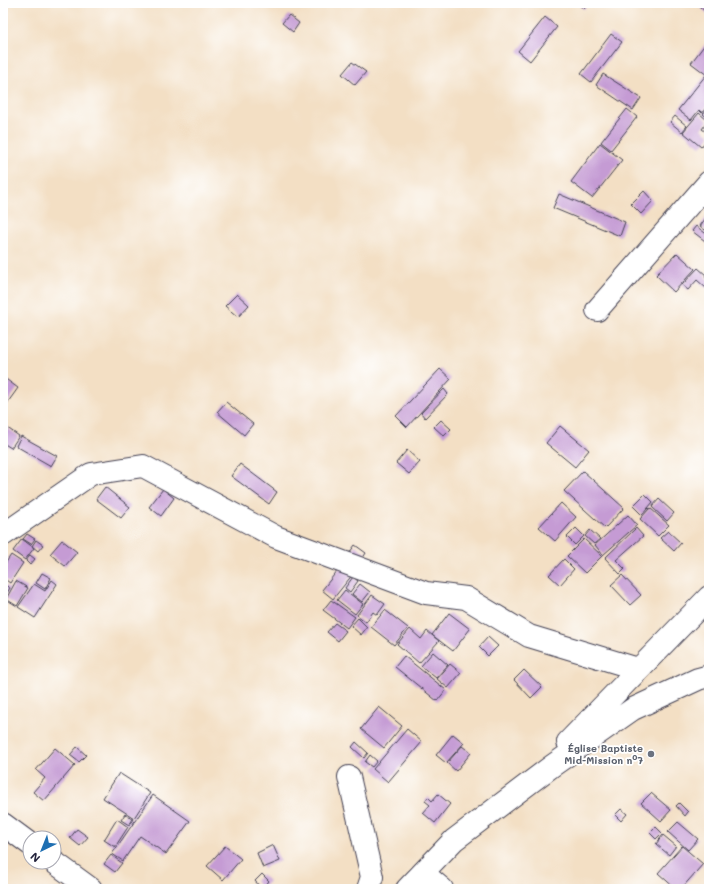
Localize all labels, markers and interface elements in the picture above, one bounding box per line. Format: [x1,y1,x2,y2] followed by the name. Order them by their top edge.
[564,741,643,767] place label: Église Baptiste Mid-Mission n⁰7
[646,749,656,759] marker: Église Baptiste Mid-Mission n⁰7
[22,830,62,870] north arrow
[27,849,43,866] text: N

